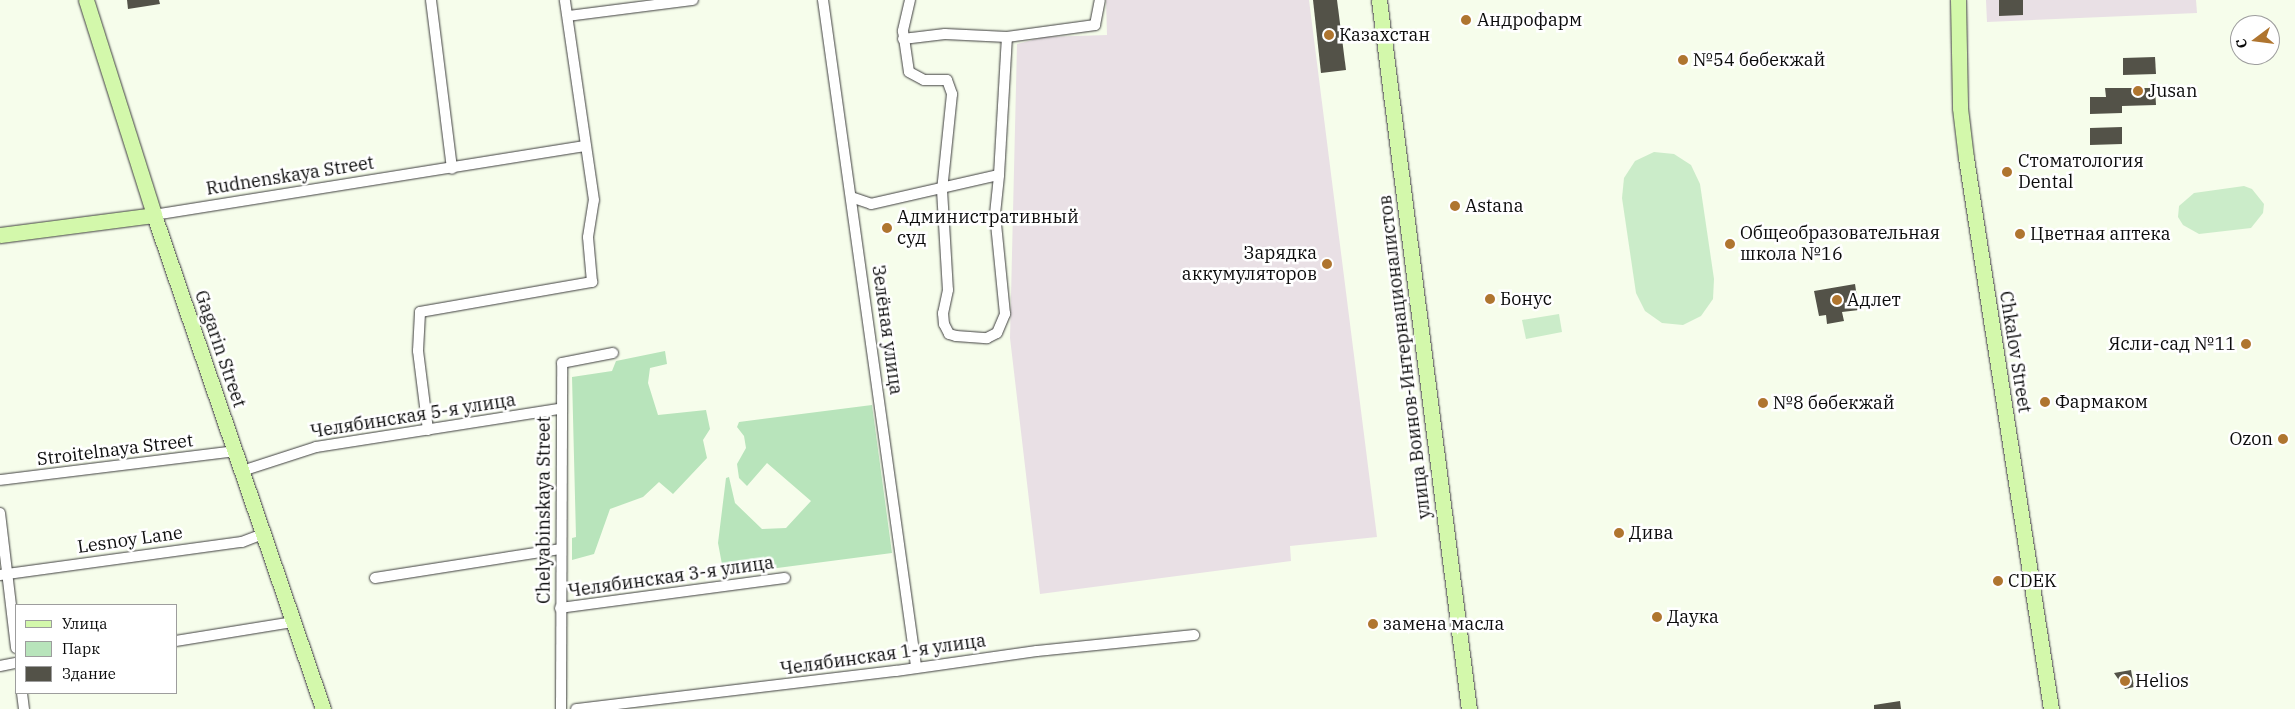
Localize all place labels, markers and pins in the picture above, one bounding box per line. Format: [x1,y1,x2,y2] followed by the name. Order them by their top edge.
[1477,9,1582,31] place label: Андрофарм
[1459,13,1473,27] marker: Андрофарм
[1339,24,1430,46] place label: Казахстан
[1323,29,1335,41] marker: Казахстан
[1693,49,1825,71] place label: №54 бөбекжай
[1677,54,1689,66] marker: №54 бөбекжай
[2148,80,2197,102] place label: Jusan
[2132,85,2144,97] marker: Jusan
[2018,151,2144,193] place label: Стоматология Dental
[2000,165,2014,179] marker: Стоматология Dental
[1465,195,1524,217] place label: Astana
[1449,200,1461,212] marker: Astana
[897,207,1079,250] place label: Административный суд
[881,222,893,234] marker: Административный суд
[1740,223,1940,266] place label: Общеобразовательная школа №16
[2030,223,2171,245] place label: Цветная аптека
[2014,228,2026,240] marker: Цветная аптека
[1724,238,1736,250] marker: Общеобразовательная школа №16
[1182,243,1317,286] place label: Зарядка аккумуляторов
[1321,258,1333,270] marker: Зарядка аккумуляторов
[1500,288,1552,310] place label: Бонус
[1847,289,1901,311] place label: Адлет
[1484,293,1496,305] marker: Бонус
[1831,294,1843,306] marker: Адлет
[2108,333,2236,355] place label: Ясли-сад №11
[2240,338,2252,350] marker: Ясли-сад №11
[2055,391,2148,413] place label: Фармаком
[1773,392,1895,414] place label: №8 бөбекжай
[2039,396,2051,408] marker: Фармаком
[1757,397,1769,409] marker: №8 бөбекжай
[2229,428,2273,450] place label: Ozon
[2277,433,2289,445] marker: Ozon
[1629,522,1673,544] place label: Дива
[1613,527,1625,539] marker: Дива
[2008,570,2057,592] place label: CDEK
[1992,575,2004,587] marker: CDEK
[1667,606,1719,628] place label: Даука
[1651,611,1663,623] marker: Даука
[1383,613,1504,635] place label: замена масла
[1367,618,1379,630] marker: замена масла
[2135,670,2189,692] place label: Helios
[2119,675,2131,687] marker: Helios

